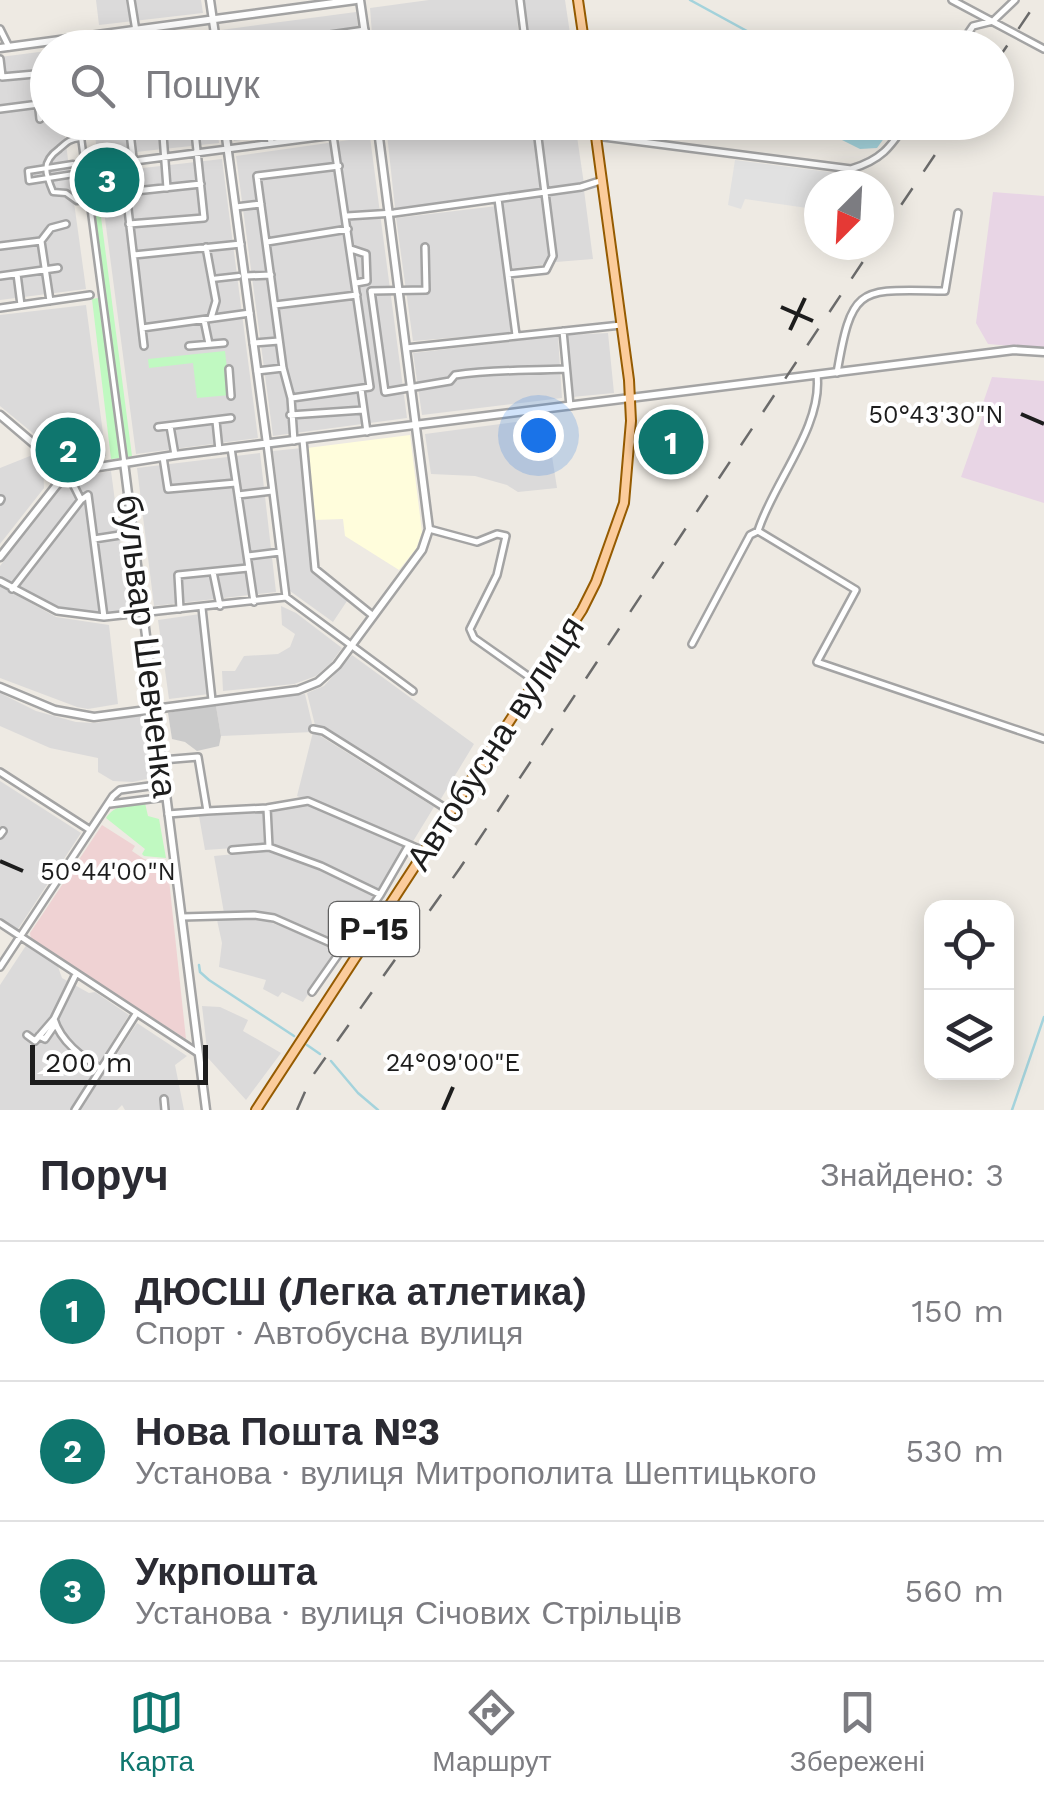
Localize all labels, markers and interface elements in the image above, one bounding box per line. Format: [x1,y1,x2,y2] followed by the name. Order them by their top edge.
[30,30,1014,140] search box
[65,58,120,113] icon: search
[145,63,260,107] text: Пошук
[74,142,140,218] pin: 3
[804,170,894,260] north arrow
[868,400,1004,429] text: 50°43'30"N
[638,404,704,480] pin: 1
[513,410,564,461] your location
[36,412,100,488] pin: 2
[108,492,186,800] street label: бульвар Шевченка
[397,608,593,878] street label: Автобусна вулиця
[40,857,176,886] text: 50°44'00"N
[924,900,1014,1080] map controls
[924,900,1014,990] button: locate
[329,902,419,956] road number: Р-15
[924,990,1014,1080] button: layers
[30,1040,208,1084] scale bar
[45,1046,132,1079] text: 200 m
[386,1048,520,1077] text: 24°09'00"E
[40,1151,169,1200] text: Поруч
[820,1156,1004,1194] text: Знайдено: 3
[135,1270,587,1314] text: ДЮСШ (Легка атлетика)
[66,1292,79,1330] text: 1
[912,1292,1004,1330] text: 150 m
[135,1314,523,1352] text: Спорт · Автобусна вулиця
[135,1410,440,1454] text: Нова Пошта №3
[63,1432,82,1470] text: 2
[905,1432,1004,1470] text: 530 m
[135,1454,817,1492] text: Установа · вулиця Митрополита Шептицького
[135,1550,317,1594] text: Укрпошта
[63,1572,82,1610] text: 3
[905,1572,1004,1610] text: 560 m
[135,1594,682,1632] text: Установа · вулиця Січових Стрільців
[119,1685,194,1778] tab: Карта
[432,1685,552,1778] tab: Маршрут
[790,1685,925,1778] tab: Збережені

